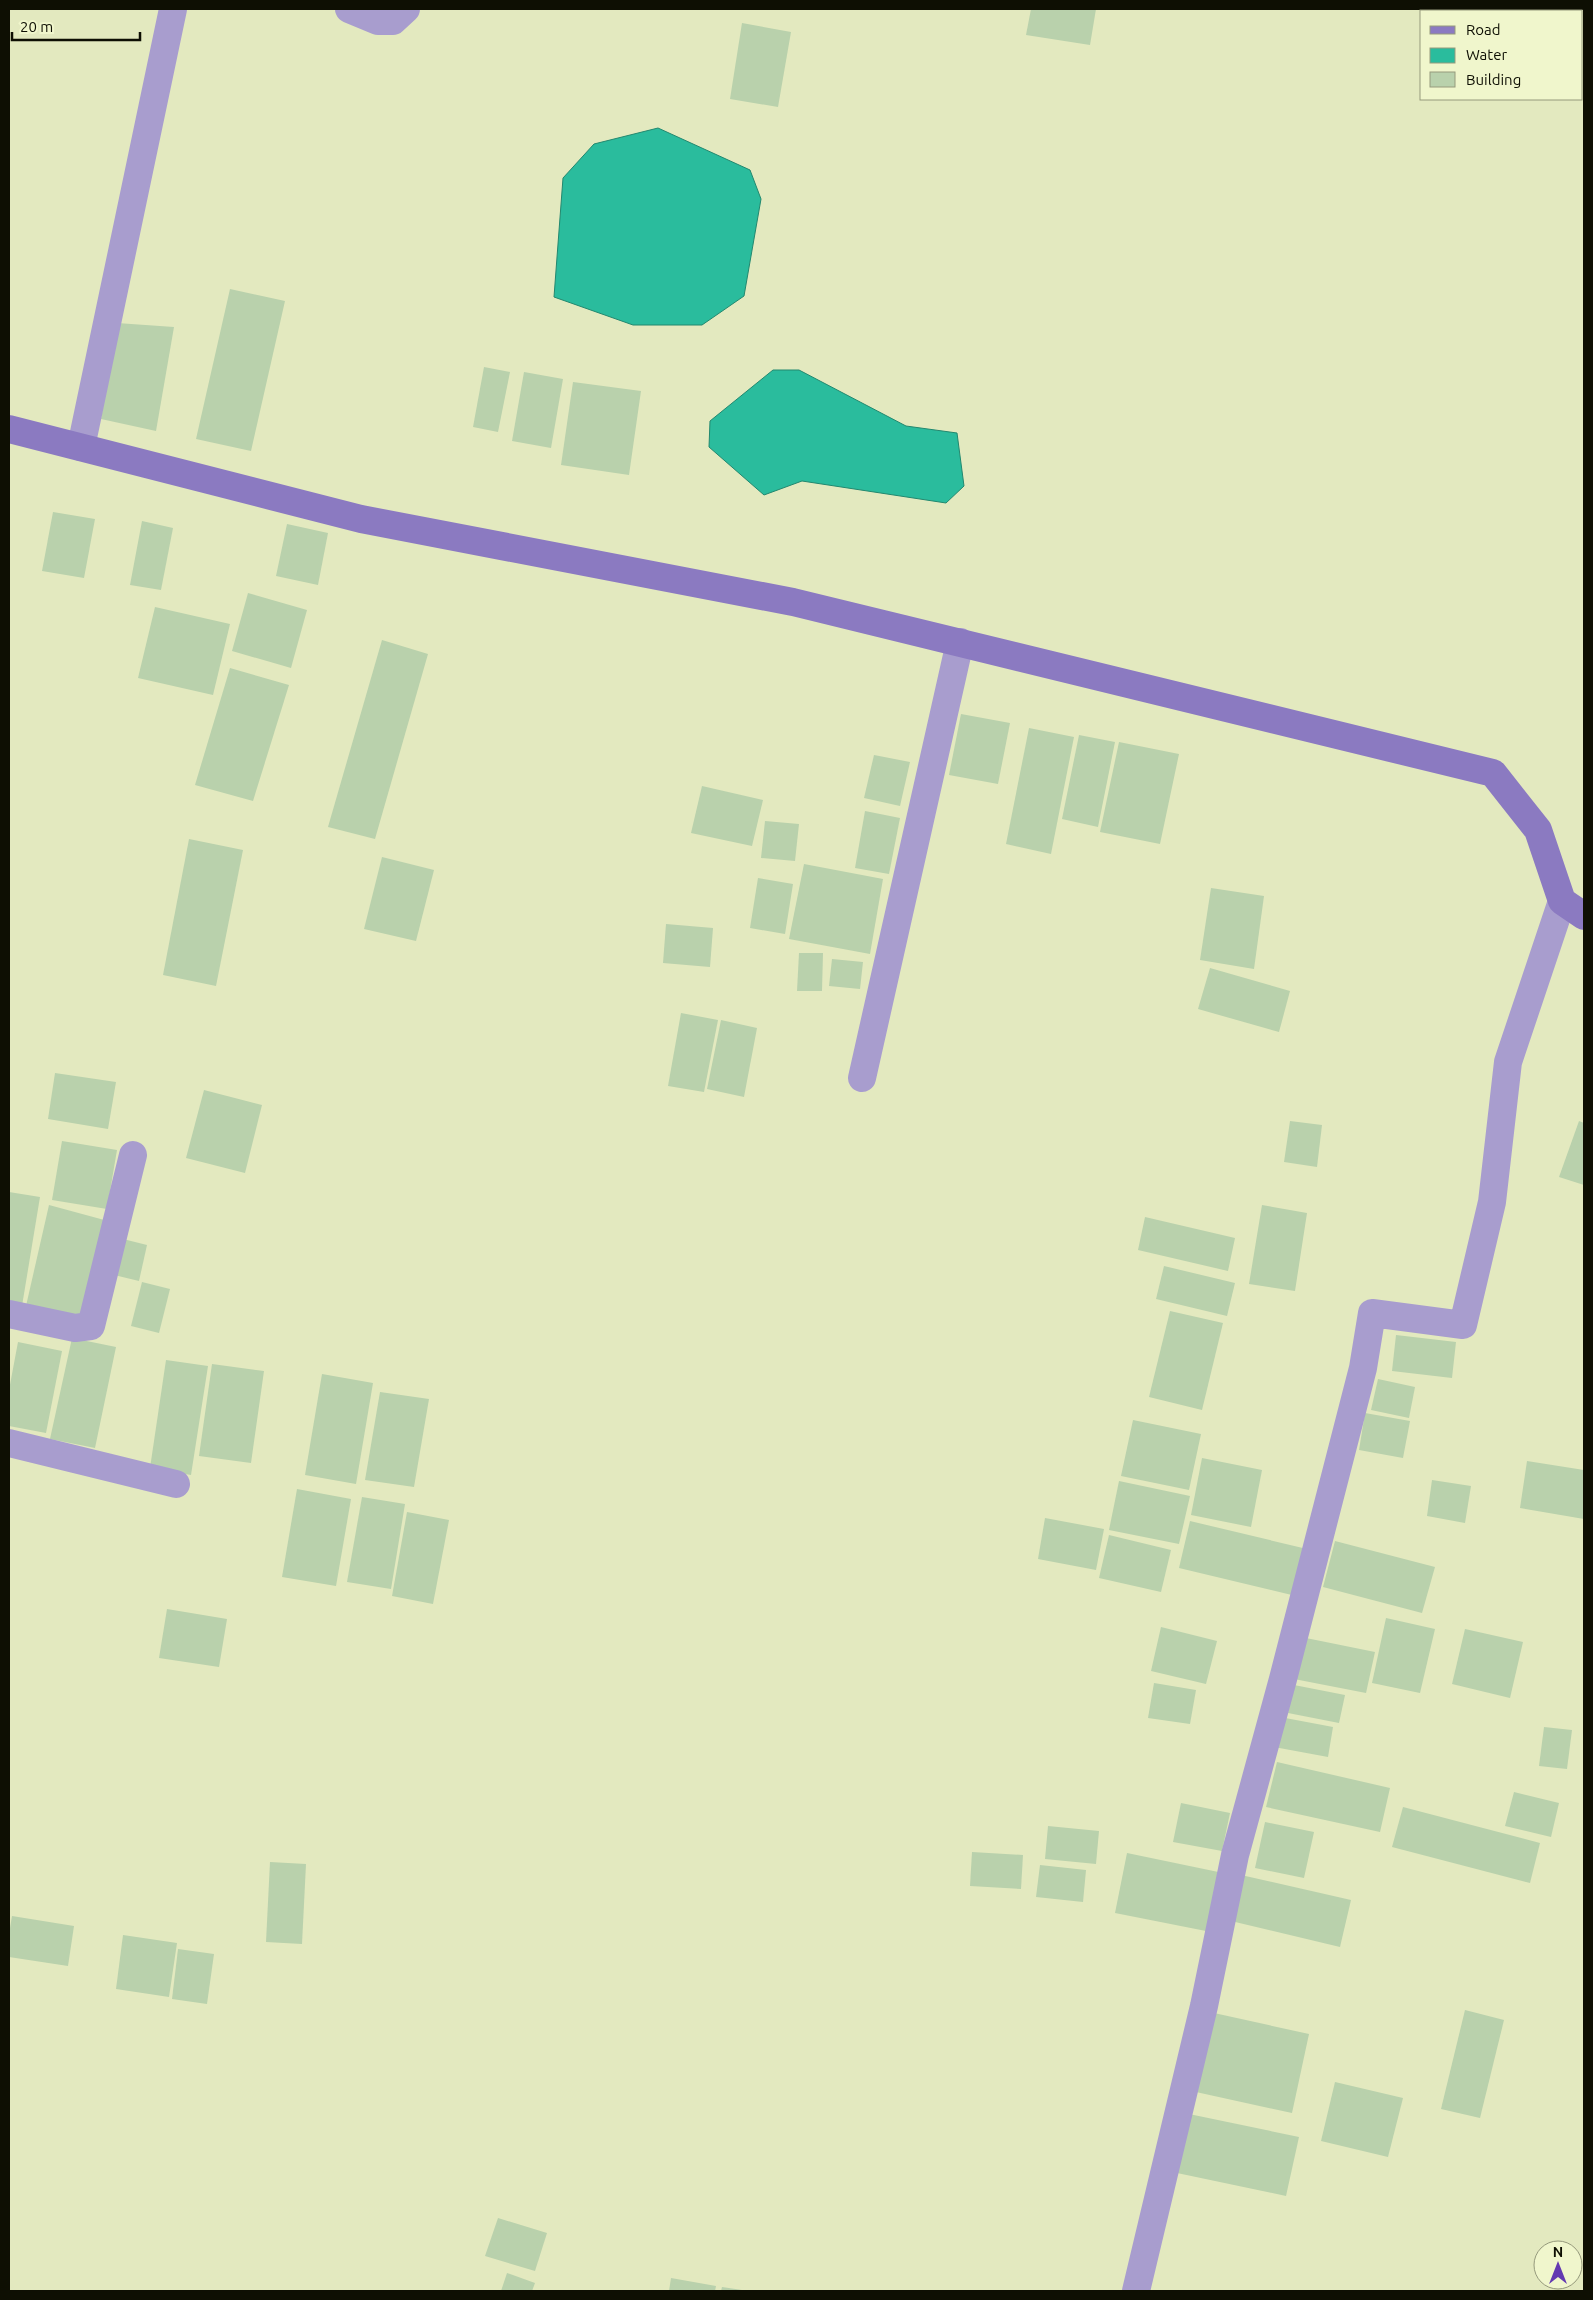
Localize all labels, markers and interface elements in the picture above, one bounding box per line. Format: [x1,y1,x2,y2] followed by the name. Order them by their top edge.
[12,10,140,42] scale bar
[1420,10,1583,100] legend
[20,18,53,35] text: 20 m
[1466,21,1501,38] text: Road
[1466,46,1507,63] text: Water
[1466,71,1521,88] text: Building
[1533,2240,1583,2290] north arrow
[1553,2244,1563,2260] text: N

